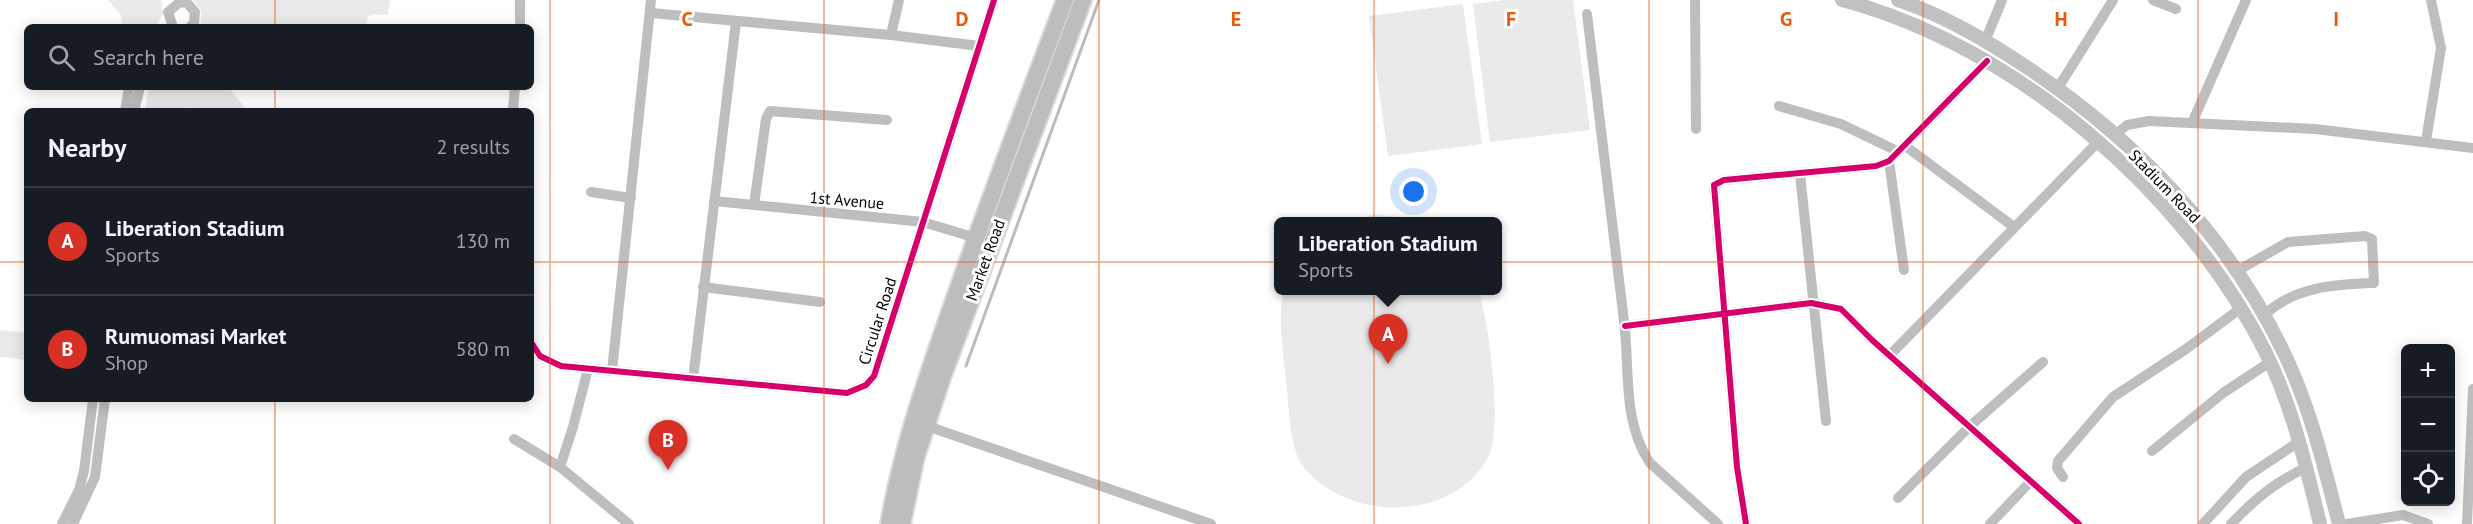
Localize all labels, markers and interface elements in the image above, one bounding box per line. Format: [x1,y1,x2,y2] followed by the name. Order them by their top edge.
[681,6,693,32] text: C
[956,6,969,32] text: D
[1231,6,1241,32] text: E
[1506,6,1516,32] text: F
[1780,6,1792,32] text: G
[2054,6,2068,32] text: H
[2333,6,2339,32] text: I
[24,24,534,90] search box
[45,41,78,74] icon: search
[93,43,204,71] text: Search here
[48,131,126,164] text: Nearby
[437,134,510,160] text: 2 results
[2125,145,2205,227] street label: Stadium Road
[1399,177,1428,206] your location
[809,187,885,213] street label: 1st Avenue
[105,214,284,242] text: Liberation Stadium
[961,217,1009,303] street label: Market Road
[1274,217,1502,295] popup
[61,228,74,254] text: A
[456,228,510,254] text: 130 m
[1298,229,1478,257] text: Liberation Stadium
[105,242,160,268] text: Sports
[1298,257,1353,283] text: Sports
[853,275,901,367] street label: Circular Road
[1368,314,1408,364] pin: A
[105,322,286,350] text: Rumuomasi Market
[62,336,73,362] text: B
[456,336,510,362] text: 580 m
[2401,344,2455,506] map controls
[2401,344,2455,398] button: +
[105,350,148,376] text: Shop
[2401,398,2455,452] button: −
[648,420,688,470] pin: B
[2401,452,2455,506] button: locate

